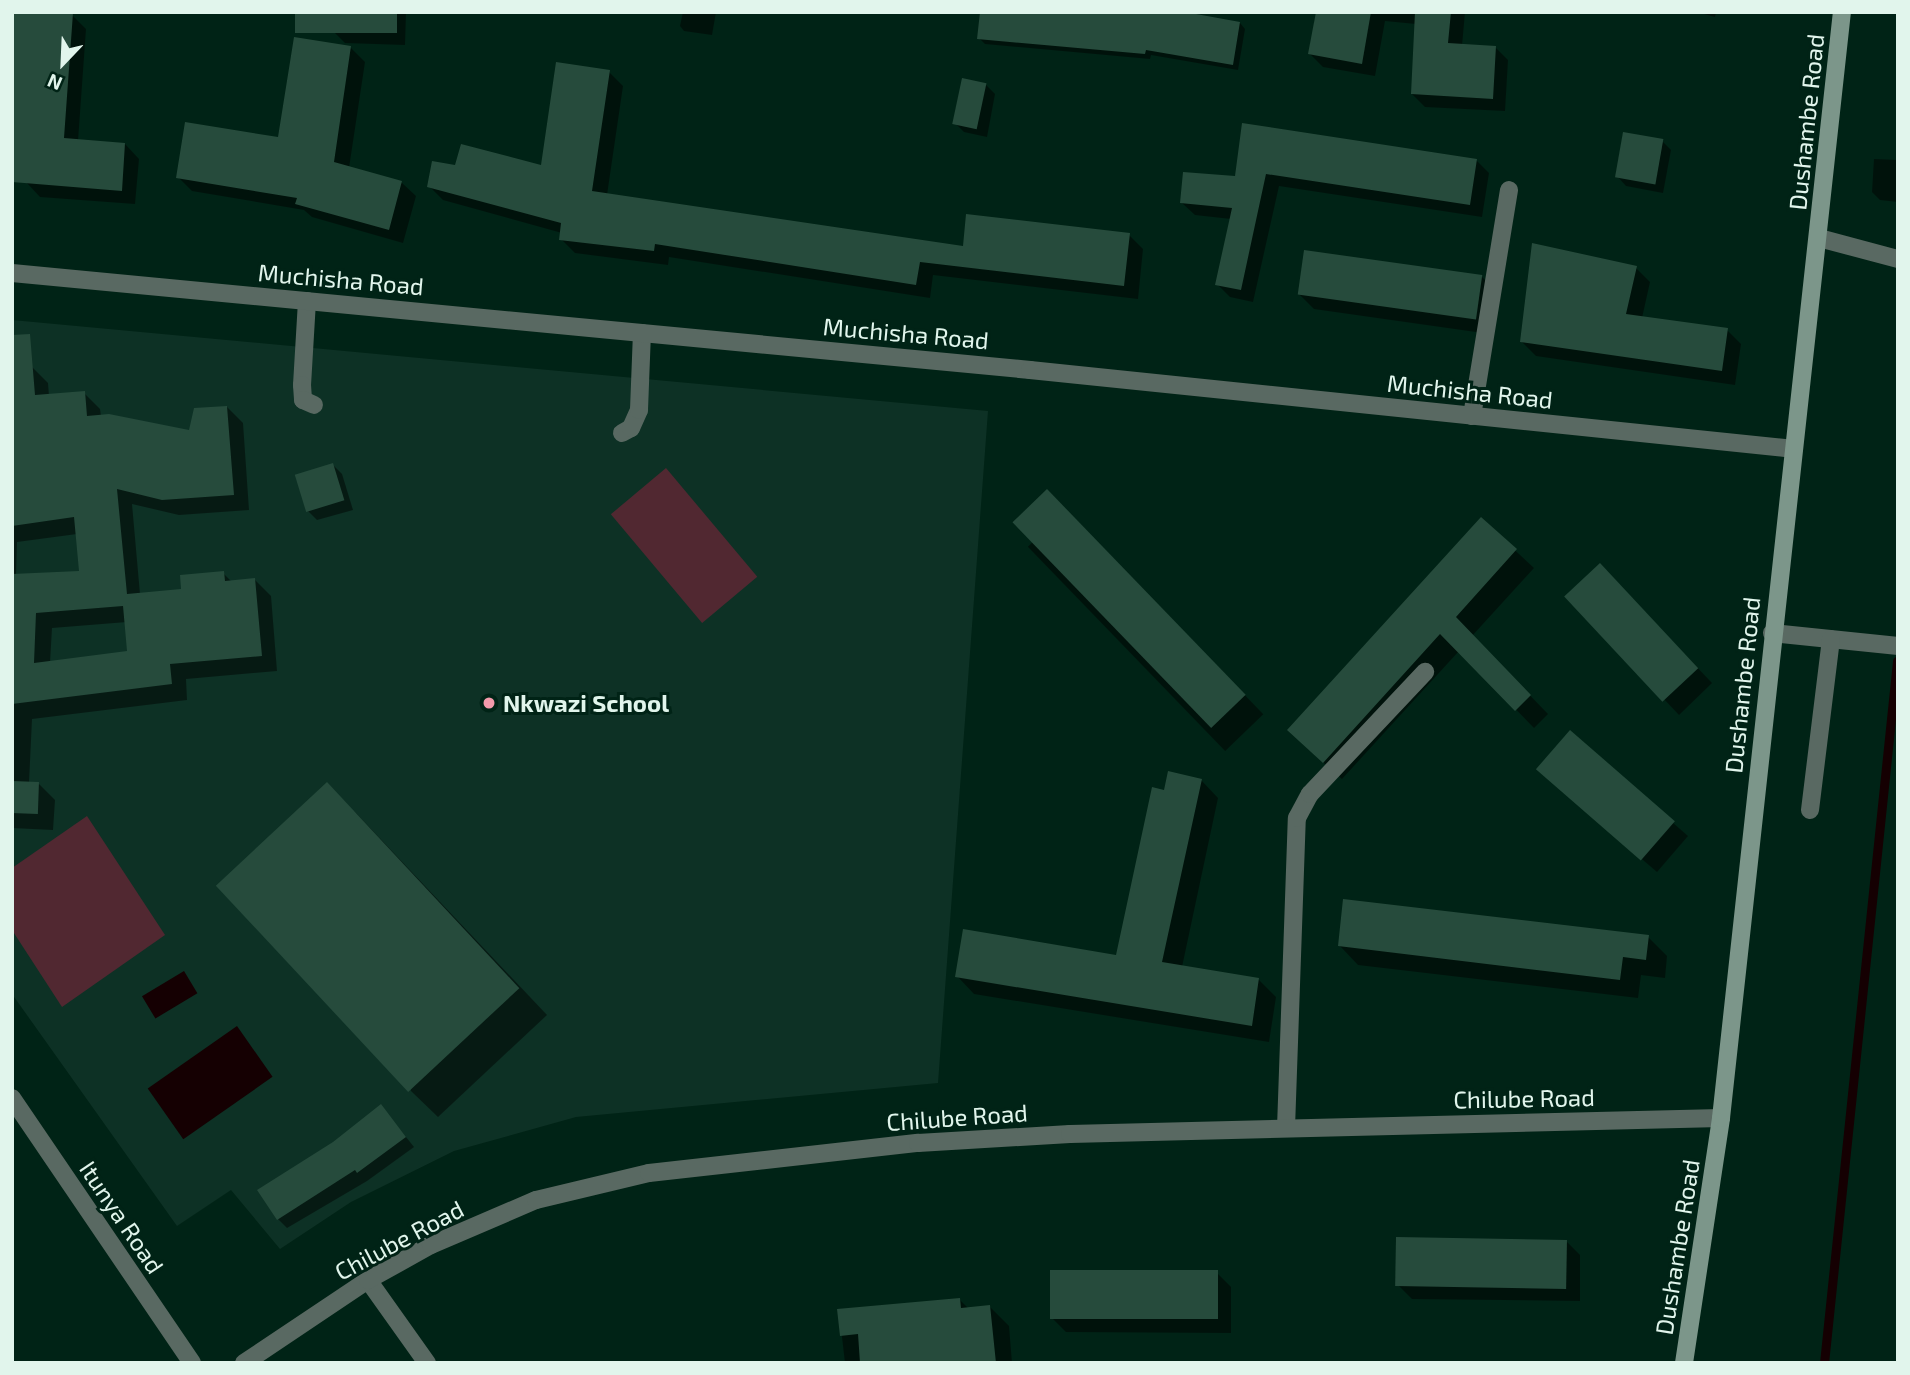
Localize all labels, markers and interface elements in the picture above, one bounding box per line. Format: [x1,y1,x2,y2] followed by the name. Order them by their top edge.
[28,28,98,98] north arrow
[1782,32,1830,212] street label: Dushambe Road
[44,70,65,96] text: N
[257,257,425,301] street label: Muchisha Road
[822,311,990,355] street label: Muchisha Road
[1386,368,1554,414] street label: Muchisha Road
[1718,595,1766,775] street label: Dushambe Road
[503,689,669,717] place label: Nkwazi School
[481,695,497,711] marker: Nkwazi School
[1453,1082,1595,1114] street label: Chilube Road
[885,1098,1029,1136] street label: Chilube Road
[74,1155,170,1279] street label: Itunya Road
[1649,1157,1705,1337] street label: Dushambe Road
[330,1194,468,1286] street label: Chilube Road

